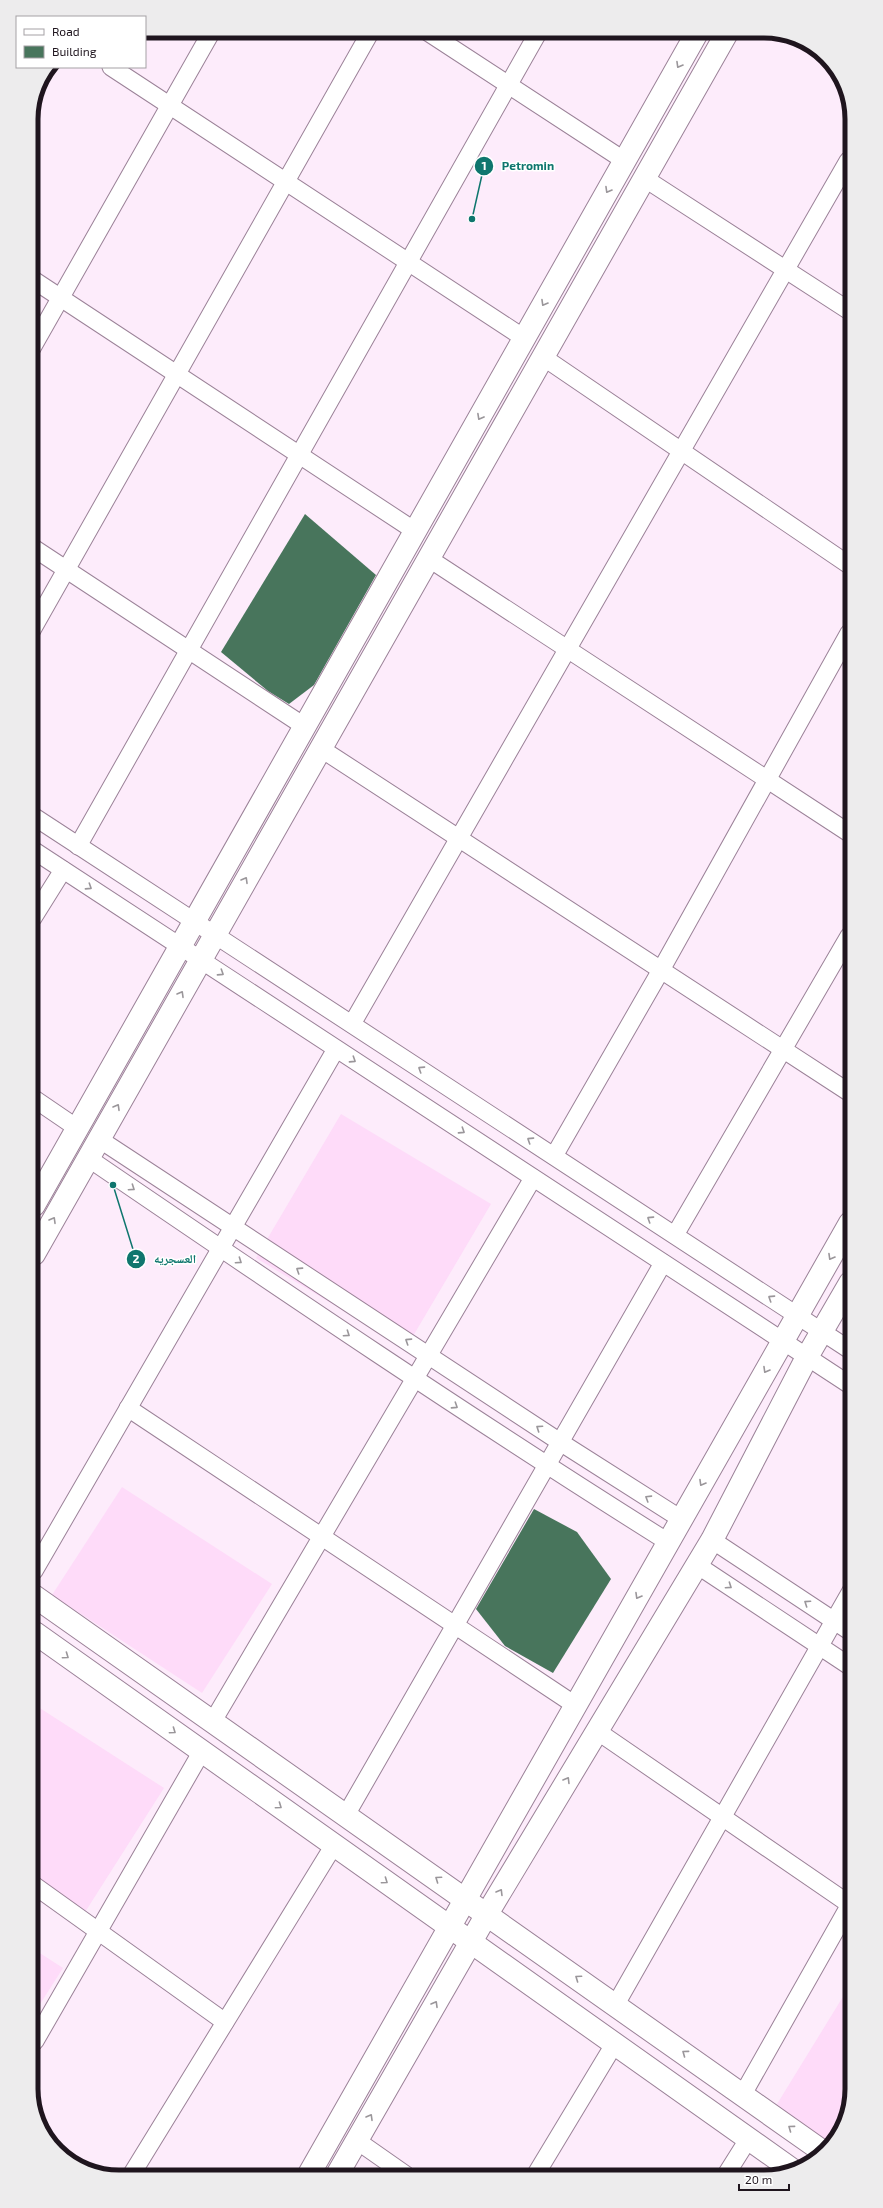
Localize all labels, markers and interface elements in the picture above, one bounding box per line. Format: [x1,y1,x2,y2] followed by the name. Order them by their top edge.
[16,16,146,68] legend
[52,24,80,38] text: Road
[52,44,97,58] text: Building
[676,61,683,68] one-way arrow
[474,154,562,178] callout: Petromin
[481,158,487,172] text: 1
[502,158,554,172] text: Petromin
[605,186,612,193] one-way arrow
[541,299,548,307] one-way arrow
[477,413,484,420] one-way arrow
[241,877,248,885] one-way arrow
[85,882,92,890] one-way arrow
[217,968,224,976] one-way arrow
[177,990,184,998] one-way arrow
[349,1055,356,1063] one-way arrow
[418,1066,425,1074] one-way arrow
[113,1103,120,1111] one-way arrow
[458,1126,465,1134] one-way arrow
[527,1137,534,1145] one-way arrow
[127,1183,134,1190] one-way arrow
[647,1216,654,1224] one-way arrow
[48,1217,55,1224] one-way arrow
[126,1247,204,1271] callout: العسجريه
[133,1251,140,1265] text: 2
[154,1251,196,1266] text: العسجريه
[828,1253,835,1260] one-way arrow
[235,1256,242,1264] one-way arrow
[296,1267,303,1274] one-way arrow
[768,1295,775,1303] one-way arrow
[343,1329,350,1337] one-way arrow
[405,1338,412,1345] one-way arrow
[764,1366,771,1373] one-way arrow
[451,1401,458,1409] one-way arrow
[536,1425,543,1433] one-way arrow
[700,1479,707,1486] one-way arrow
[645,1496,652,1503] one-way arrow
[725,1581,732,1588] one-way arrow
[635,1592,642,1599] one-way arrow
[804,1600,811,1608] one-way arrow
[62,1651,69,1658] one-way arrow
[168,1726,175,1733] one-way arrow
[562,1777,570,1784] one-way arrow
[274,1801,281,1808] one-way arrow
[381,1876,388,1884] one-way arrow
[435,1877,442,1884] one-way arrow
[495,1889,502,1896] one-way arrow
[576,1976,583,1983] one-way arrow
[430,2001,437,2008] one-way arrow
[682,2050,689,2057] one-way arrow
[365,2114,372,2121] one-way arrow
[788,2126,795,2133] one-way arrow
[739,2166,789,2192] scale bar
[745,2172,772,2186] text: 20 m

